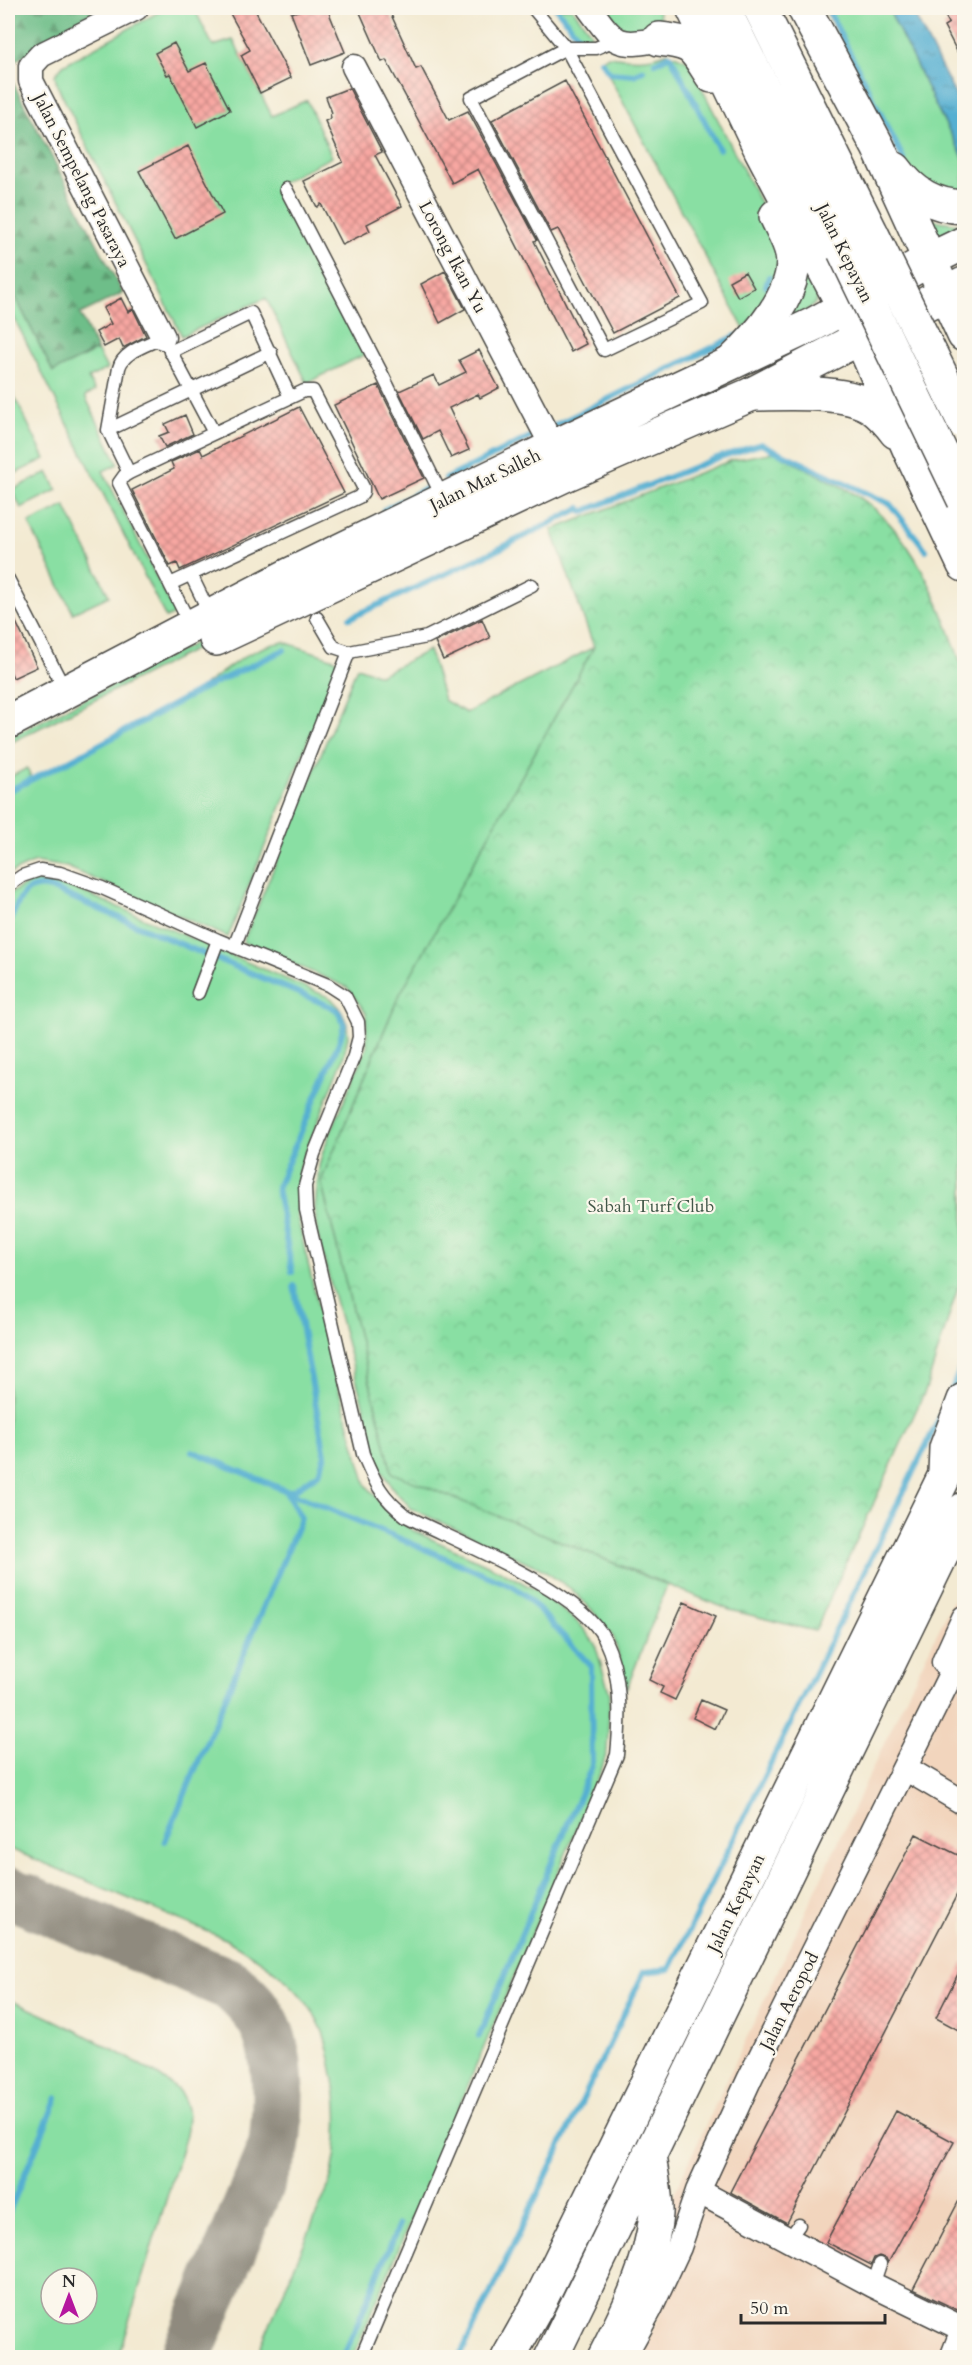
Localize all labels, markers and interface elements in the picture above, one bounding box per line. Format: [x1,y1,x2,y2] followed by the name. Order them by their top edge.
[25,86,137,272] street label: Jalan Sempelang Pasaraya
[412,197,493,318] street label: Lorong Ikan Yu
[808,197,880,308] street label: Jalan Kepayan
[423,443,545,519] street label: Jalan Mat Salleh
[588,1194,714,1219] park label: Sabah Turf Club
[700,1849,772,1960] street label: Jalan Kepayan
[753,1947,825,2057] street label: Jalan Aeropod
[39,2266,99,2326] north arrow
[62,2271,76,2293] text: N
[741,2287,885,2325] scale bar
[750,2296,789,2321] text: 50 m

